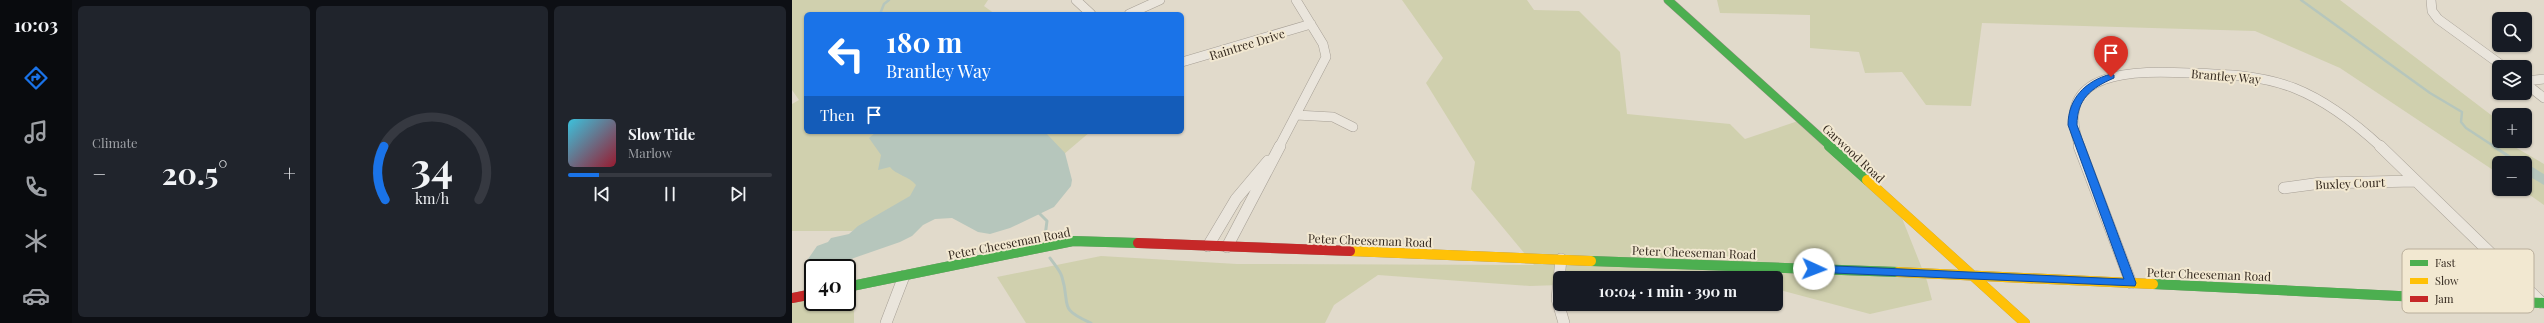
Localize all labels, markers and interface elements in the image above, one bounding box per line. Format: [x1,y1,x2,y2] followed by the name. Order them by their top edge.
[2492,12,2532,196] map controls
[2492,12,2532,52] button: search
[14,13,58,37] text: 10:03
[886,23,962,60] text: 180 m
[1207,25,1287,63] street label: Raintree Drive
[820,28,872,80] icon: left
[2094,36,2128,77] pin
[2100,42,2122,64] icon: arrive
[886,59,991,83] text: Brantley Way
[2492,60,2532,100] button: layers
[22,64,50,92] icon: directions
[2190,65,2262,87] street label: Brantley Way
[863,104,885,126] icon: arrive
[820,105,855,125] text: Then
[2492,108,2532,148] button: +
[22,118,50,146] icon: music
[1820,120,1888,186] street label: Garwood Road
[628,124,695,144] text: Slow Tide
[92,134,138,151] text: Climate
[411,137,453,192] text: 34
[628,144,672,161] text: Marlow
[162,153,228,193] text: 20.5°
[2492,156,2532,196] button: −
[92,158,106,188] text: −
[283,158,296,188] text: +
[22,173,50,201] icon: phone
[2315,174,2386,192] street label: Buxley Court
[591,183,613,205] icon: previous
[659,183,681,205] icon: pause
[727,183,749,205] icon: next
[415,188,450,207] text: km/h
[946,223,1072,263] street label: Peter Cheeseman Road
[22,227,50,255] icon: climate
[1308,230,1432,250] street label: Peter Cheeseman Road
[1632,242,1756,262] street label: Peter Cheeseman Road
[1793,248,1835,290] position arrow
[2402,249,2534,313] legend
[2435,255,2455,270] text: Fast
[804,259,856,311] speed limit sign: 40
[2147,264,2271,284] street label: Peter Cheeseman Road
[2435,273,2459,288] text: Slow
[1599,281,1737,301] text: 10:04 · 1 min · 390 m
[22,282,50,310] icon: car
[2434,291,2454,306] text: Jam

